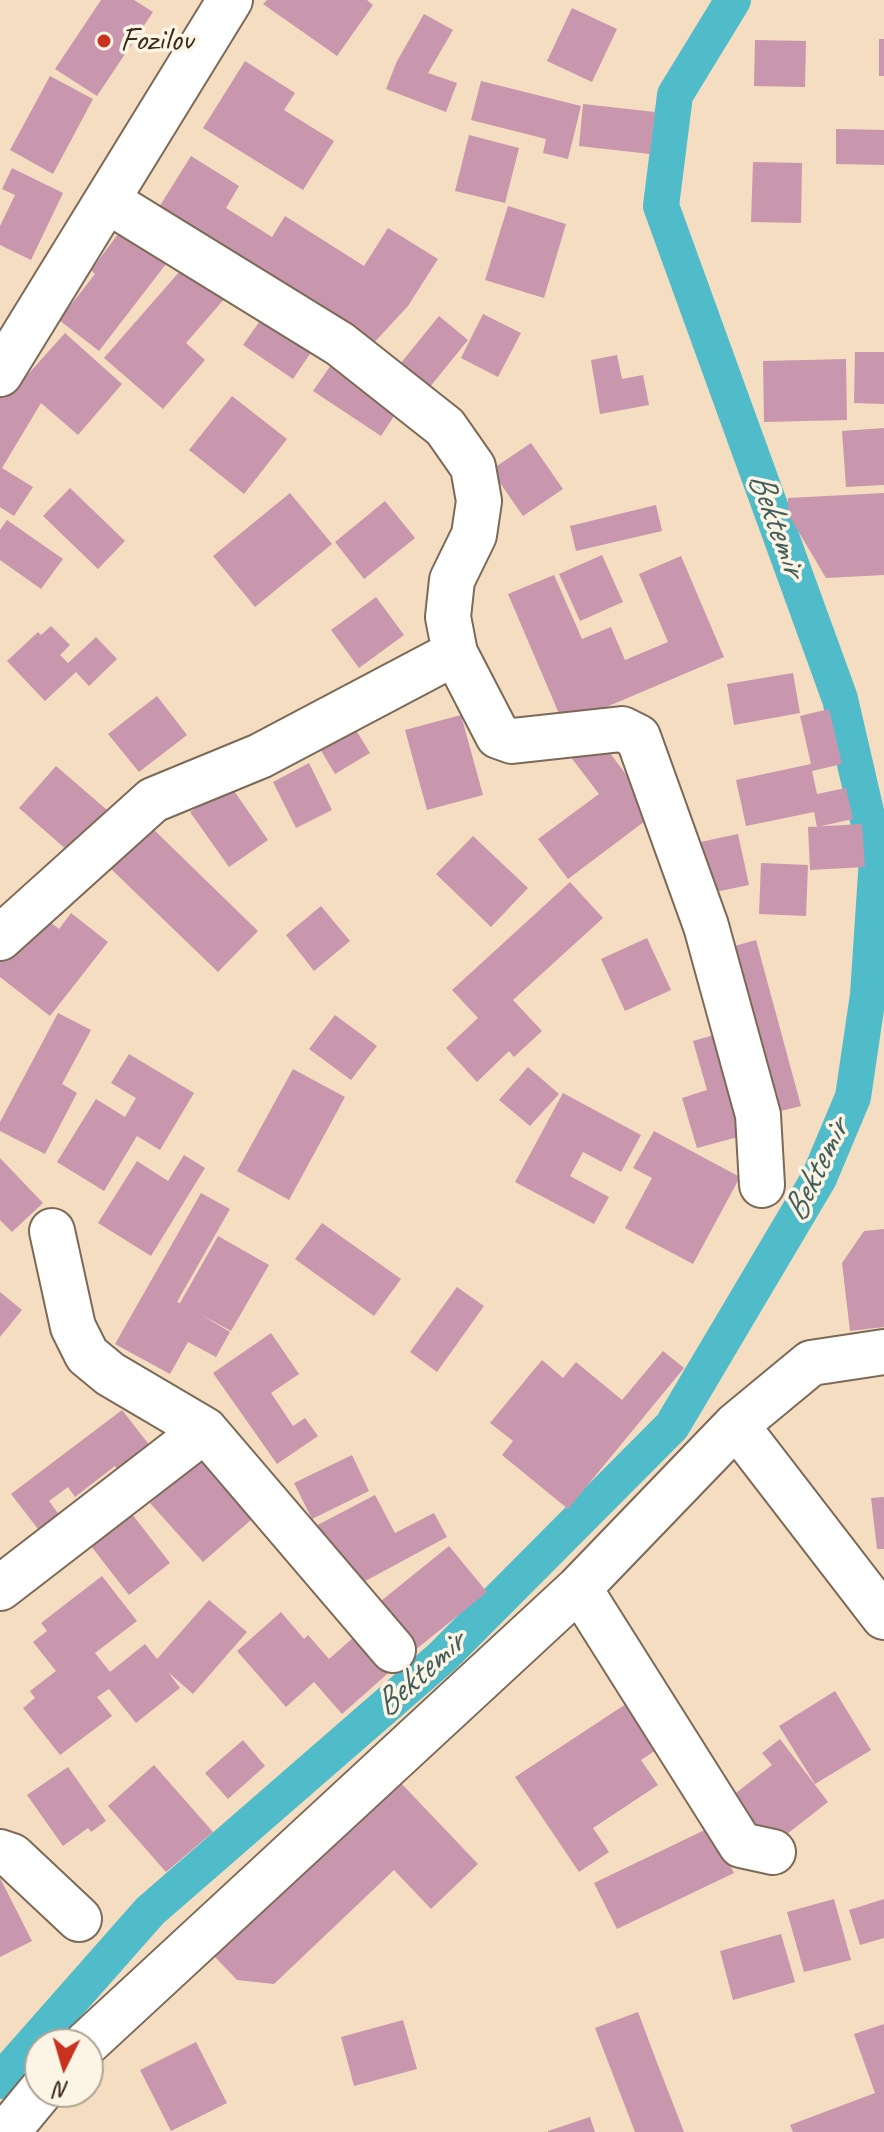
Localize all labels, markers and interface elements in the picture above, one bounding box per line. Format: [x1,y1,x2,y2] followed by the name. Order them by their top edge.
[120,21,193,61] place label: Fozilov
[95,32,113,50] marker: Fozilov
[737,466,815,582] water label: Bektemir
[774,1113,860,1229] water label: Bektemir
[366,1623,474,1727] water label: Bektemir
[24,2028,104,2108] north arrow
[54,2075,70,2104] text: N

